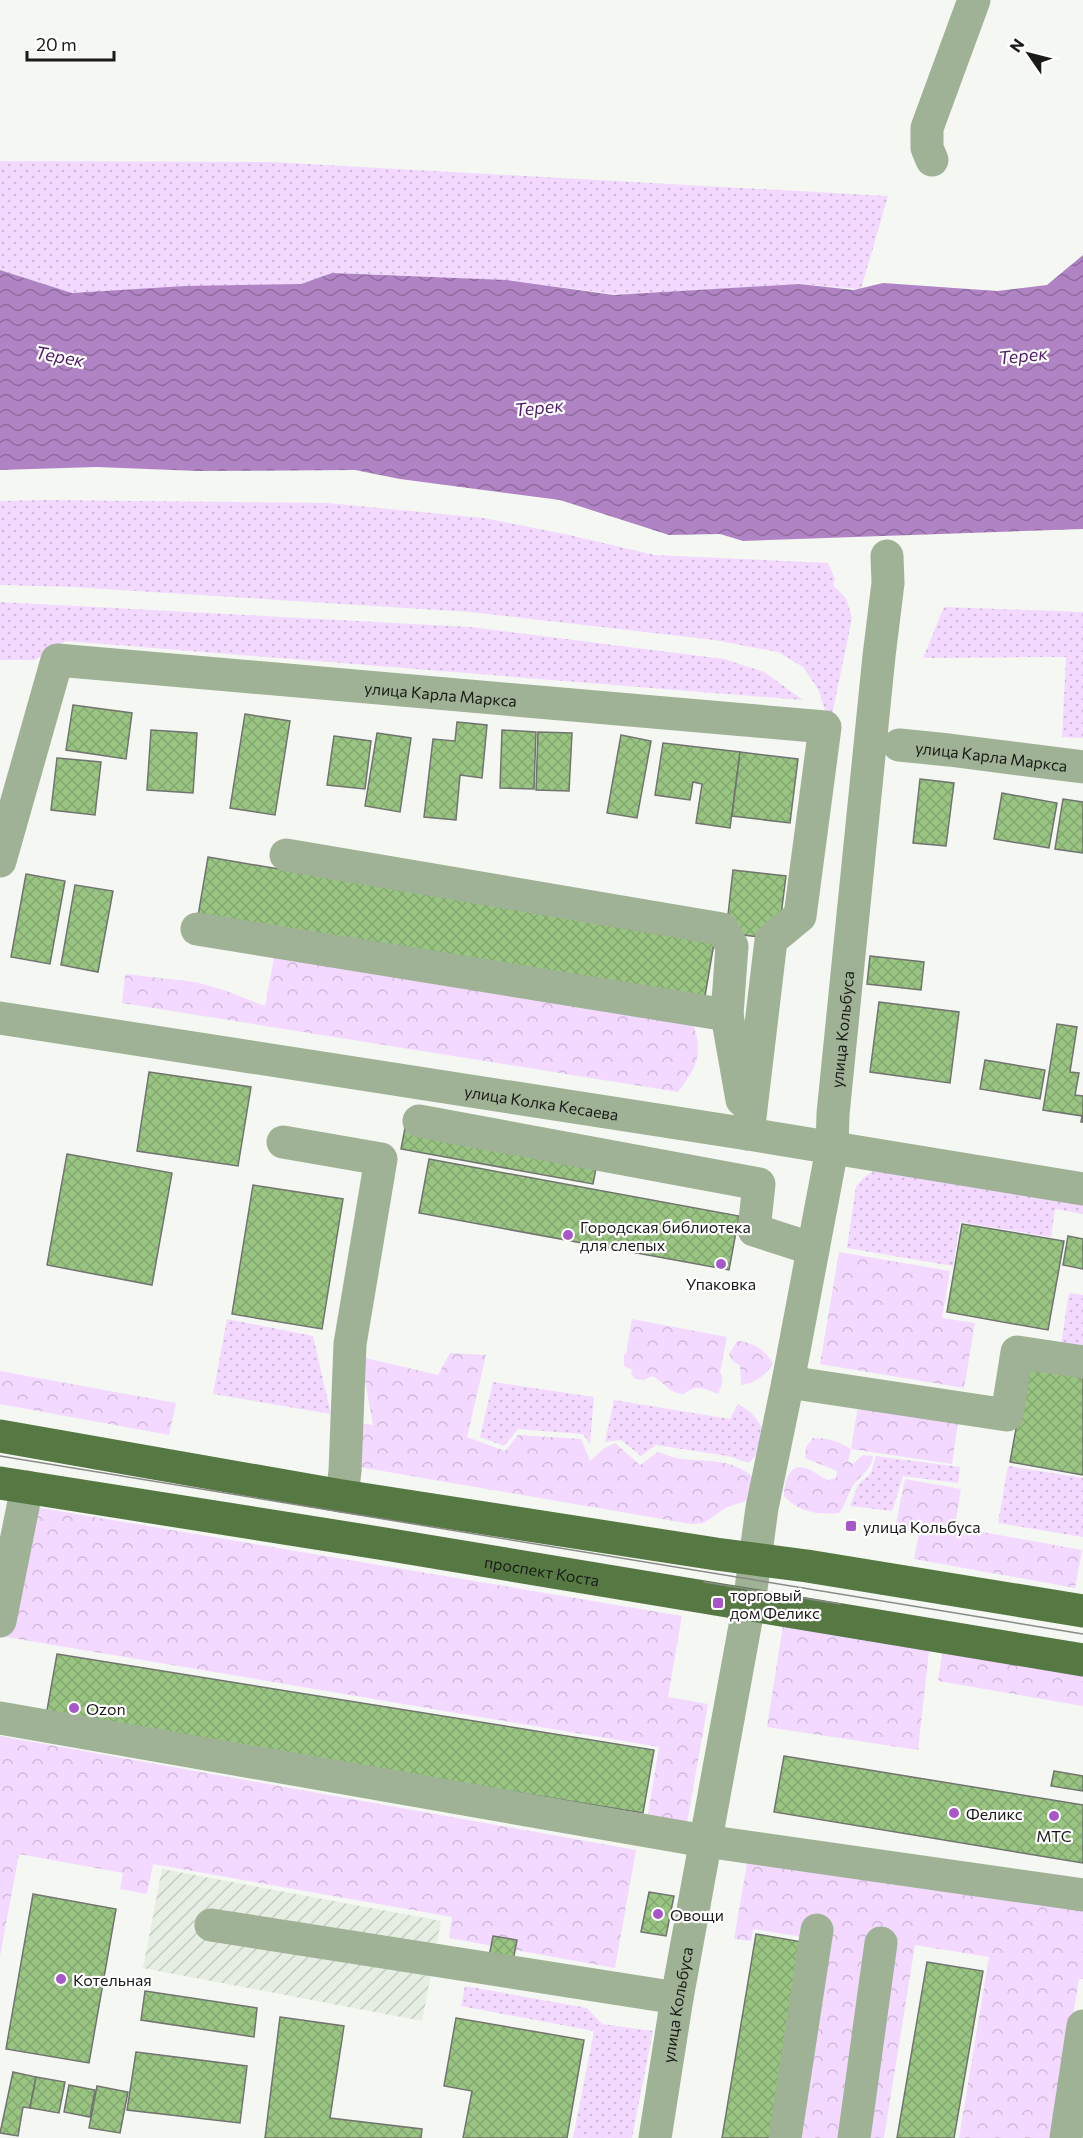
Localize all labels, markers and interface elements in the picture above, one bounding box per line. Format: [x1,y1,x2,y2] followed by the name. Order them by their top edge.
[27,24,114,62] scale bar
[999,24,1059,84] north arrow
[36,33,77,55] text: 20 m
[1005,35,1028,55] text: N
[34,341,87,371] water label: Терек
[997,341,1049,369] water label: Терек
[513,393,565,421] water label: Терек
[364,677,518,710] street label: улица Карла Маркса
[914,737,1069,774] street label: улица Карла Маркса
[826,970,857,1089] street label: улица Кольбуса
[463,1081,620,1123] street label: улица Колка Кесаева
[580,1217,751,1254] place label: Городская библиотека для слепых
[561,1228,575,1242] marker: Городская библиотека для слепых
[714,1257,728,1271] marker: Упаковка
[686,1274,756,1293] place label: Упаковка
[863,1517,981,1536] place label: улица Кольбуса
[844,1519,858,1533] marker: улица Кольбуса
[483,1551,601,1589] street label: проспект Коста
[730,1585,820,1622] place label: торговый дом Феликс
[711,1596,725,1610] marker: торговый дом Феликс
[86,1699,126,1718] place label: Ozon
[67,1701,81,1715] marker: Ozon
[966,1804,1023,1823] place label: Феликс
[947,1806,961,1820] marker: Феликс
[1047,1809,1061,1823] marker: МТС
[1036,1826,1072,1845] place label: МТС
[670,1905,724,1924] place label: Овощи
[651,1907,665,1921] marker: Овощи
[657,1945,696,2064] street label: улица Кольбуса
[73,1970,152,1989] place label: Котельная
[54,1972,68,1986] marker: Котельная

